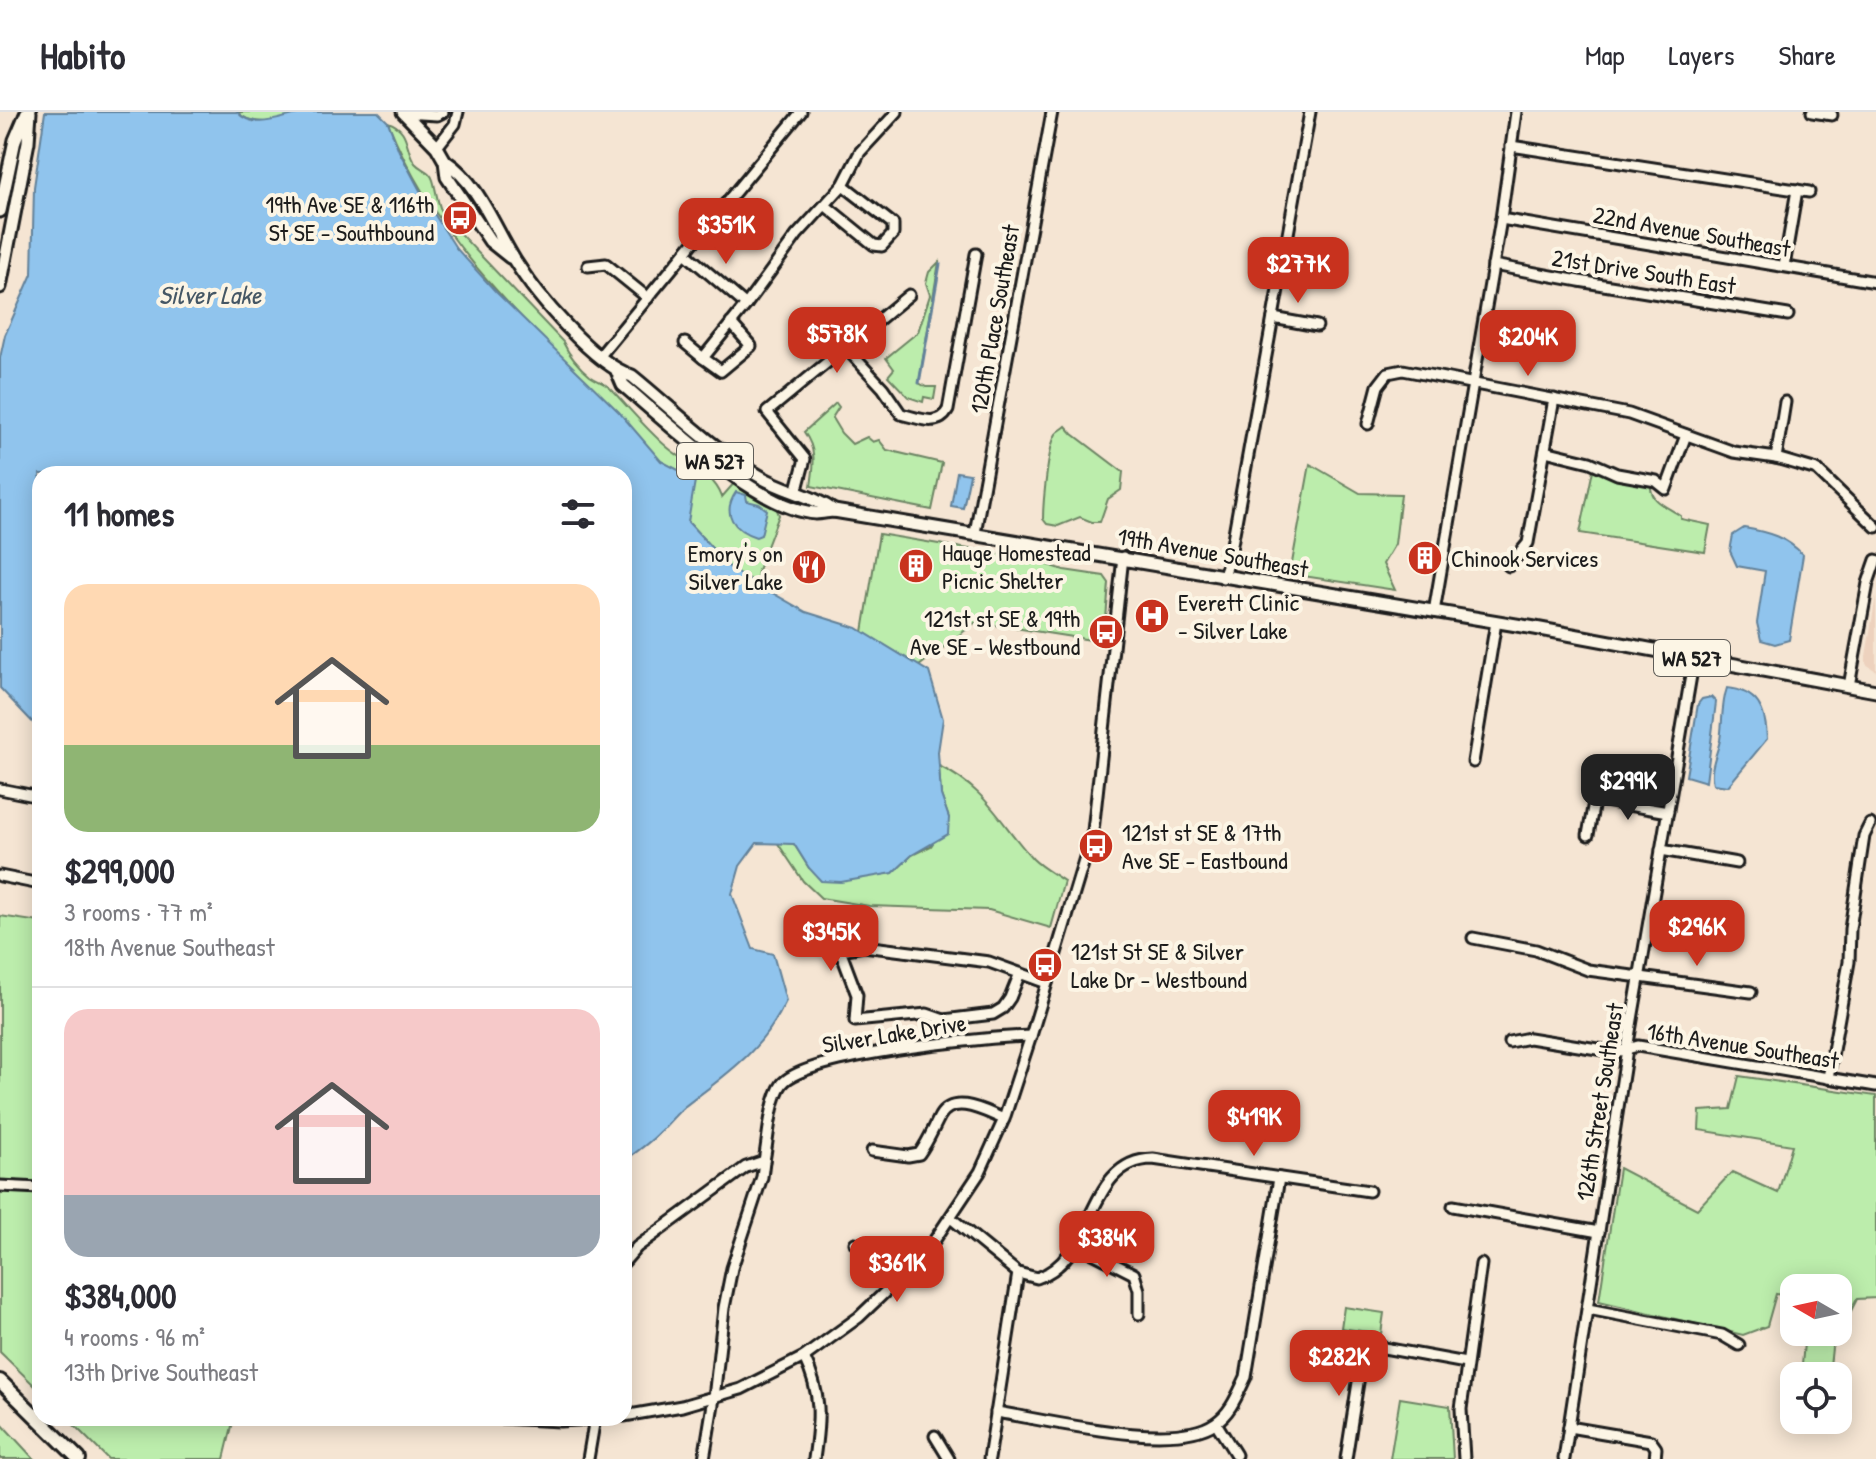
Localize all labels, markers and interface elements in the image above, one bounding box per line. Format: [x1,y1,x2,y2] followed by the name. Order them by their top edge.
[40,29,125,81] text: Habito
[1585,36,1625,74] text: Map
[1669,36,1734,74] text: Layers
[1778,36,1836,74] text: Share
[266,188,434,248] place label: 19th Ave SE & 116th St SE - Southbound
[670,198,782,266] pin: $351K
[1591,198,1794,264] street label: 22nd Avenue Southeast
[441,199,479,237] bus stop icon: 19th Ave SE & 116th St SE - Southbound
[697,206,755,241] text: $351K
[962,221,1026,416] street label: 120th Place Southeast
[1242,237,1354,305] pin: $277K
[1550,241,1739,301] street label: 21st Drive South East
[1266,245,1330,280] text: $277K
[159,277,263,312] water label: Silver Lake
[781,307,893,375] pin: $578K
[1472,310,1584,378] pin: $204K
[806,315,868,350] text: $578K
[1498,318,1558,353] text: $204K
[677,443,753,479] road number: WA 527
[64,491,174,537] text: 11 homes
[556,492,600,536] icon: filters
[1115,519,1311,585] street label: 19th Avenue Southeast
[942,536,1091,596] place label: Hauge Homestead Picnic Shelter
[688,537,783,597] place label: Emory's on Silver Lake
[1406,539,1444,577] building icon: Chinook Services
[1451,542,1598,574] place label: Chinook Services
[897,547,935,585] building icon: Hauge Homestead Picnic Shelter
[790,548,828,586] restaurant icon: Emory's on Silver Lake
[1178,586,1300,646] place label: Everett Clinic - Silver Lake
[1133,597,1171,635] hospital icon: Everett Clinic - Silver Lake
[910,602,1080,662] place label: 121st st SE & 19th Ave SE - Westbound
[1087,613,1125,651] bus stop icon: 121st st SE & 19th Ave SE - Westbound
[260,636,404,780] icon: home
[1654,640,1730,676] road number: WA 527
[1572,754,1684,822] pin: $299K
[1599,762,1657,797] text: $299K
[1122,816,1288,876] place label: 121st st SE & 17th Ave SE - Eastbound
[1077,827,1115,865] bus stop icon: 121st st SE & 17th Ave SE - Eastbound
[64,848,175,894] text: $299,000
[64,894,213,929] text: 3 rooms · 77 m²
[1641,900,1753,968] pin: $296K
[775,905,887,973] pin: $345K
[1668,908,1726,943] text: $296K
[801,913,861,948] text: $345K
[64,929,275,964] text: 18th Avenue Southeast
[1071,935,1247,995] place label: 121st St SE & Silver Lake Dr - Westbound
[1026,946,1064,984] bus stop icon: 121st St SE & Silver Lake Dr - Westbound
[1568,1000,1631,1203] street label: 126th Street Southeast
[820,1006,969,1060] street label: Silver Lake Drive
[1645,1014,1842,1076] street label: 16th Avenue Southeast
[260,1061,404,1205] icon: home
[1198,1090,1310,1158] pin: $419K
[1226,1098,1282,1133] text: $419K
[1051,1211,1163,1279] pin: $384K
[1077,1219,1137,1254] text: $384K
[841,1236,953,1304] pin: $361K
[868,1244,926,1279] text: $361K
[64,1273,177,1319] text: $384,000
[1780,1274,1852,1346] north arrow
[1780,1274,1852,1434] map controls
[64,1319,205,1354] text: 4 rooms · 96 m²
[1283,1330,1395,1398] pin: $282K
[1308,1338,1370,1373] text: $282K
[64,1354,258,1389] text: 13th Drive Southeast
[1780,1362,1852,1434] button: locate

